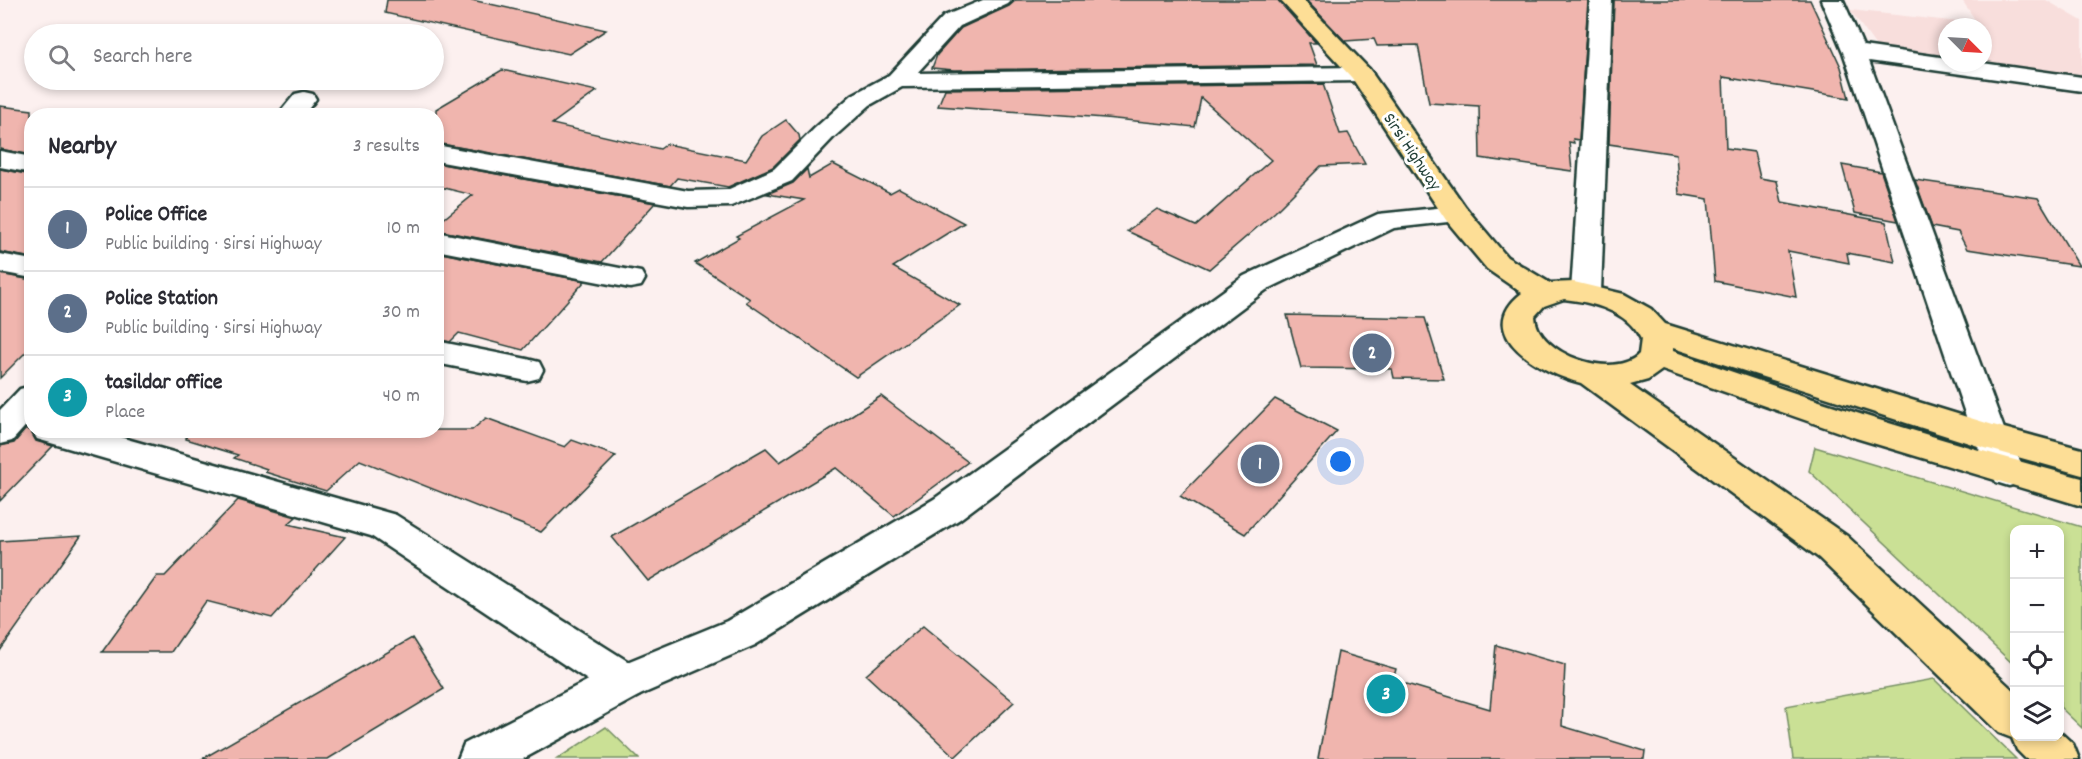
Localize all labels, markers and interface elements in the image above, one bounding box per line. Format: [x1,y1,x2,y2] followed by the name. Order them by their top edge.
[1938,18,1992,72] north arrow
[24,24,444,90] search box
[45,41,78,74] icon: search
[93,42,192,73] text: Search here
[1376,109,1447,197] street label: Sirsi Highway
[48,129,116,166] text: Nearby
[353,133,420,161] text: 3 results
[105,200,207,231] text: Police Office
[65,215,70,243] text: 1
[386,215,420,243] text: 10 m
[105,231,322,259] text: Public building · Sirsi Highway
[105,284,218,315] text: Police Station
[63,299,72,327] text: 2
[382,299,420,327] text: 30 m
[105,315,322,343] text: Public building · Sirsi Highway
[1352,330,1392,376] pin: 2
[105,368,222,399] text: tasildar office
[63,383,72,411] text: 3
[382,383,420,411] text: 40 m
[105,399,145,427] text: Place
[1240,442,1280,486] pin: 1
[1326,447,1355,476] your location
[2010,525,2064,741] map controls
[2010,525,2064,579] button: +
[2010,579,2064,633] button: −
[2010,633,2064,687] button: locate
[1366,672,1406,716] pin: 3
[2010,687,2064,741] button: layers

